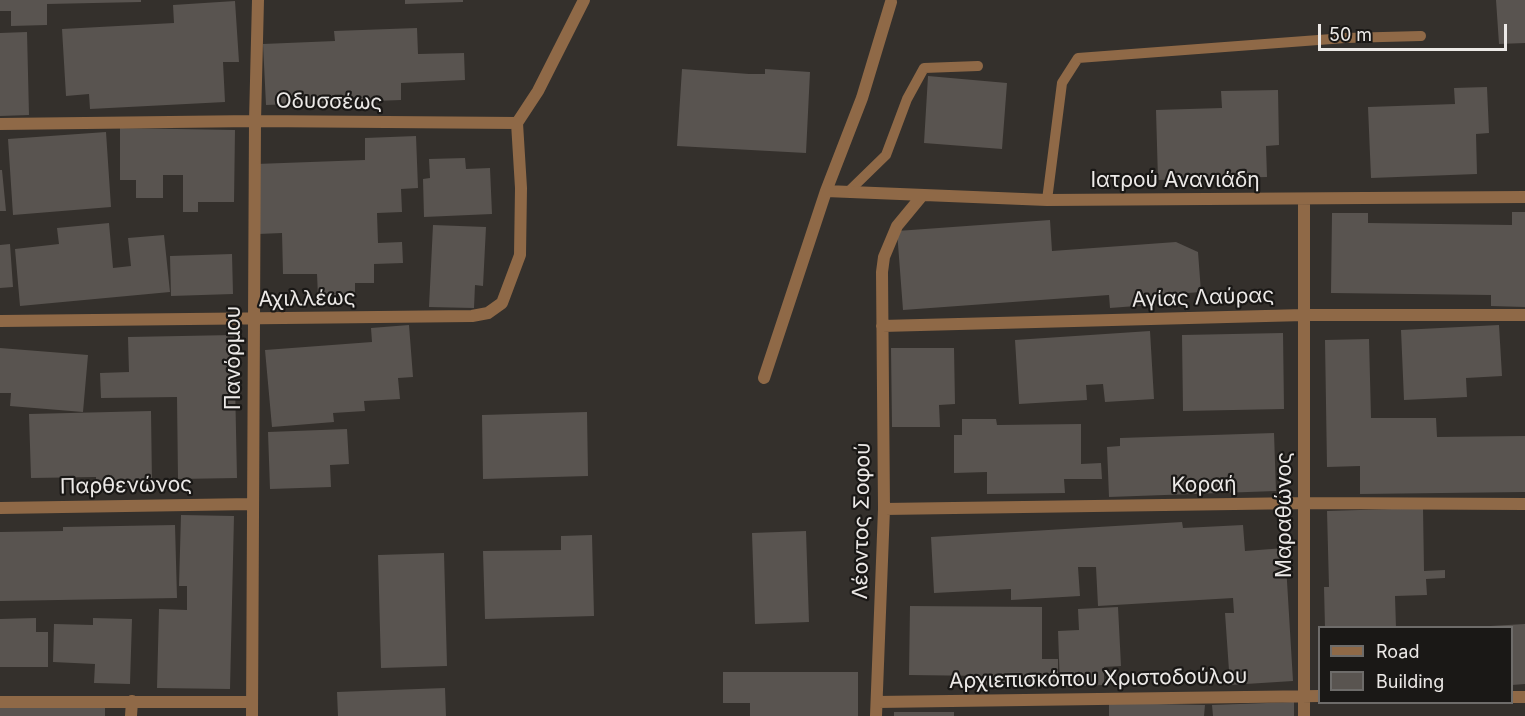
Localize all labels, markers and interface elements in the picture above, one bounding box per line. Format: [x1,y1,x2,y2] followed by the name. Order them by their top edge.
[1321,12,1510,50] scale bar
[1329,24,1372,45] text: 50 m
[275,88,383,116] street label: Οδυσσέως
[1090,168,1260,194] street label: Ιατρού Ανανιάδη
[1131,283,1275,313] street label: Αγίας Λαύρας
[258,286,356,312] street label: Αχιλλέως
[221,306,247,410] street label: Πανόρμου
[848,442,876,600] street label: Λέοντος Σοφού
[1272,452,1298,578] street label: Μαραθώνος
[60,472,192,500] street label: Παρθενώνος
[1171,472,1237,498] street label: Κοραή
[1318,626,1513,704] legend
[1376,641,1419,662] text: Road
[949,664,1247,694] street label: Αρχιεπισκόπου Χριστοδούλου
[1376,671,1444,692] text: Building

